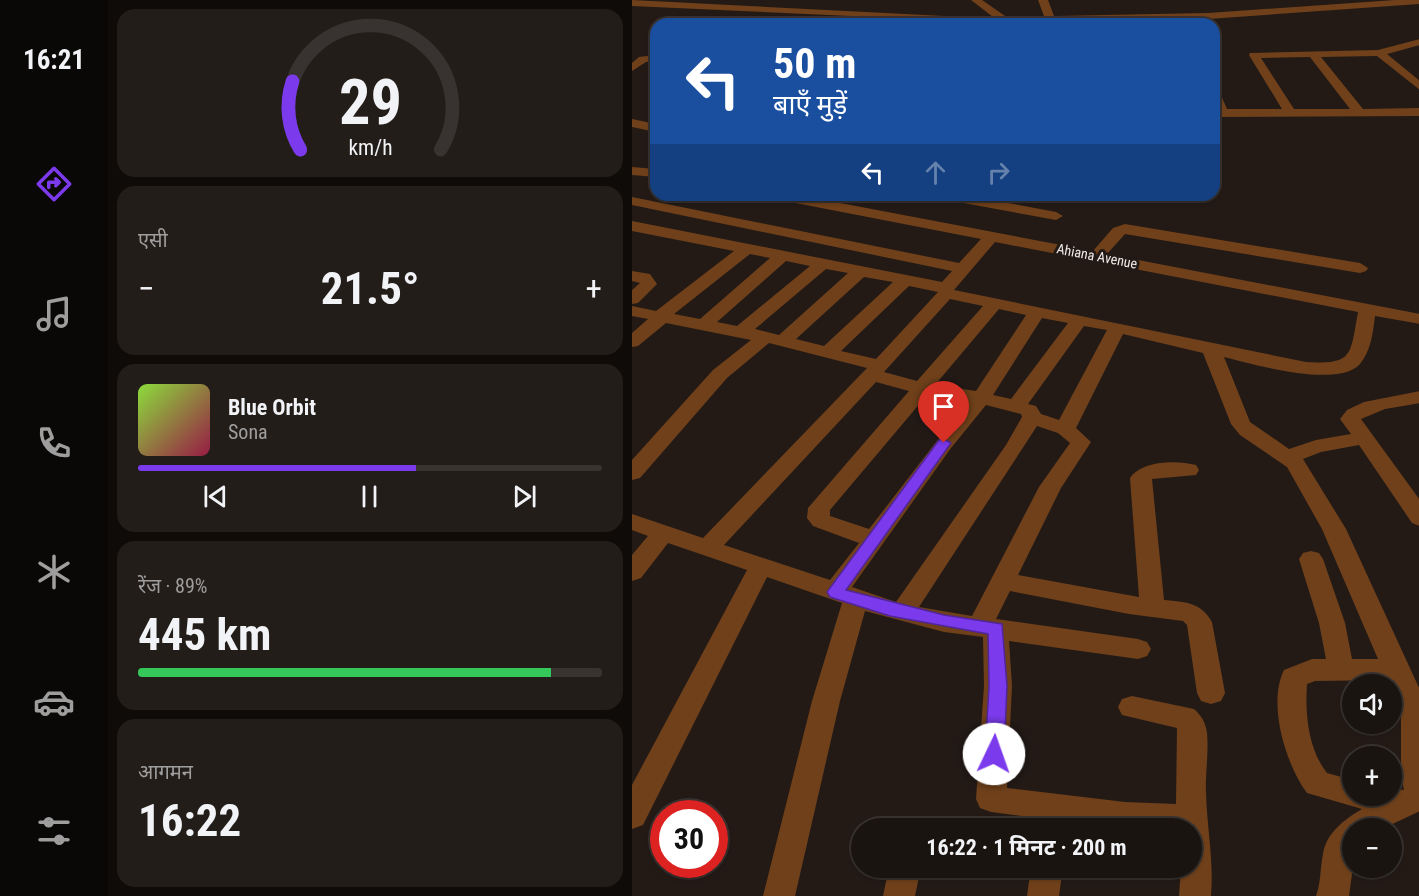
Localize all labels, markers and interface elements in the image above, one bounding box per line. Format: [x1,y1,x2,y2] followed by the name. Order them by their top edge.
[773,39,856,88] text: 50 m
[674,42,752,120] icon: left
[23,44,85,76] text: 16:21
[338,66,402,139] text: 29
[773,89,847,121] text: बाएँ मुड़ें
[348,136,392,161] text: km/h
[856,156,889,189] icon: left
[919,156,952,189] icon: ahead
[982,156,1015,189] icon: right
[33,163,75,205] icon: directions
[138,228,168,252] text: एसी
[1055,240,1139,272] street label: Ahiana Avenue
[321,262,419,315] text: 21.5°
[138,269,155,308] text: −
[586,269,602,308] text: +
[33,293,75,335] icon: music
[918,381,969,443] pin
[927,390,960,423] icon: arrive
[228,395,316,420] text: Blue Orbit
[228,420,268,444] text: Sona
[33,422,75,464] icon: phone
[199,480,232,513] icon: previous
[353,480,386,513] icon: pause
[508,480,541,513] icon: next
[33,551,75,593] icon: climate
[138,574,207,598] text: रेंज · 89%
[138,608,271,661] text: 445 km
[1342,674,1402,878] map controls
[1342,674,1402,734] button: sound
[33,681,75,723] icon: car
[962,722,1026,786] position arrow
[1342,746,1402,806] button: +
[138,760,193,784] text: आगमन
[138,794,241,847] text: 16:22
[650,800,728,878] speed limit sign: 30
[33,810,75,852] icon: filters
[1342,818,1402,878] button: −
[926,835,1127,860] text: 16:22 · 1 मिनट · 200 m

